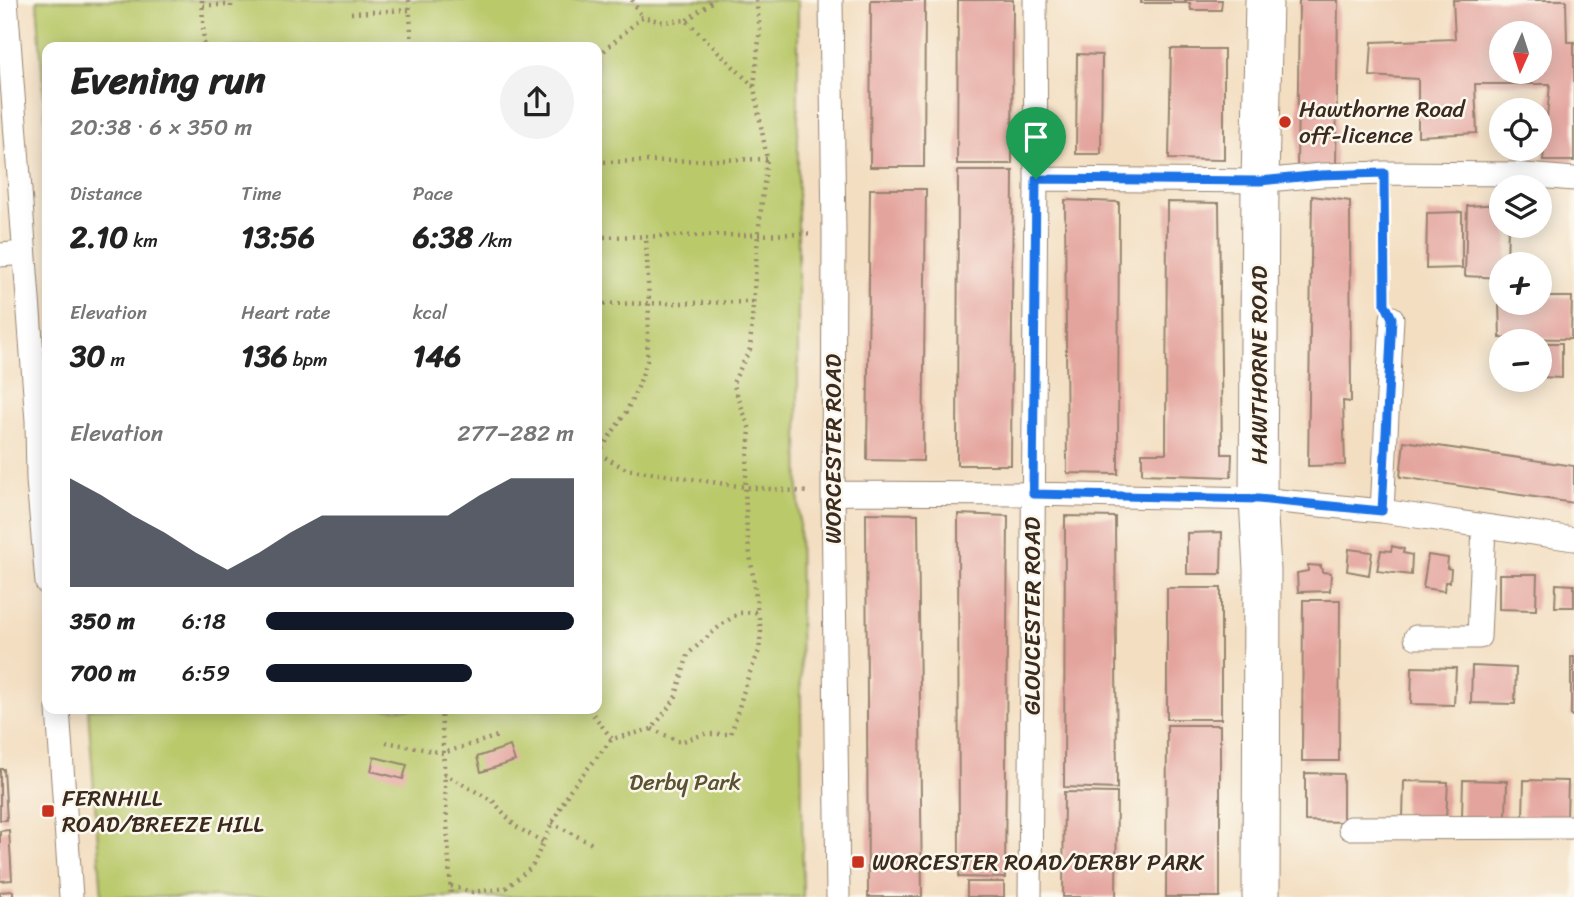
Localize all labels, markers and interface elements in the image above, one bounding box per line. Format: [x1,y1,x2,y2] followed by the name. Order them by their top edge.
[1489,21,1552,84] north arrow
[1489,21,1552,392] map controls
[70,47,266,114] text: Evening run
[500,65,574,139] button: share
[1299,89,1467,156] place label: Hawthorne Road off-licence
[1489,98,1552,161] button: locate
[70,107,252,148] text: 20:38 · 6 × 350 m
[1006,107,1066,179] pin
[1277,114,1293,130] marker: Hawthorne Road off-licence
[1017,118,1055,156] icon: arrive
[1489,175,1552,238] button: layers
[70,177,142,210] text: Distance
[241,177,282,210] text: Time
[413,177,453,210] text: Pace
[70,210,128,264] text: 2.10
[241,210,315,264] text: 13:56
[413,210,473,264] text: 6:38
[128,224,158,257] text: km
[473,224,512,257] text: /km
[1489,252,1552,315] button: +
[1239,266,1280,464] street label: HAWTHORNE ROAD
[70,296,147,329] text: Elevation
[241,296,331,329] text: Heart rate
[413,296,447,329] text: kcal
[70,329,105,383] text: 30
[241,329,288,383] text: 136
[413,329,461,383] text: 146
[1489,329,1552,392] button: −
[105,343,125,376] text: m
[288,343,328,376] text: bpm
[813,354,854,544] street label: WORCESTER ROAD
[70,413,163,454] text: Elevation
[457,413,574,454] text: 277–282 m
[1012,517,1053,715] street label: GLOUCESTER ROAD
[70,601,135,642] text: 350 m
[182,601,226,642] text: 6:18
[70,653,136,694] text: 700 m
[182,653,230,694] text: 6:59
[629,762,741,803] park label: Derby Park
[62,778,264,845] place label: FERNHILL ROAD/BREEZE HILL
[40,803,56,819] marker: FERNHILL ROAD/BREEZE HILL
[872,842,1204,883] place label: WORCESTER ROAD/DERBY PARK
[850,854,866,870] marker: WORCESTER ROAD/DERBY PARK

